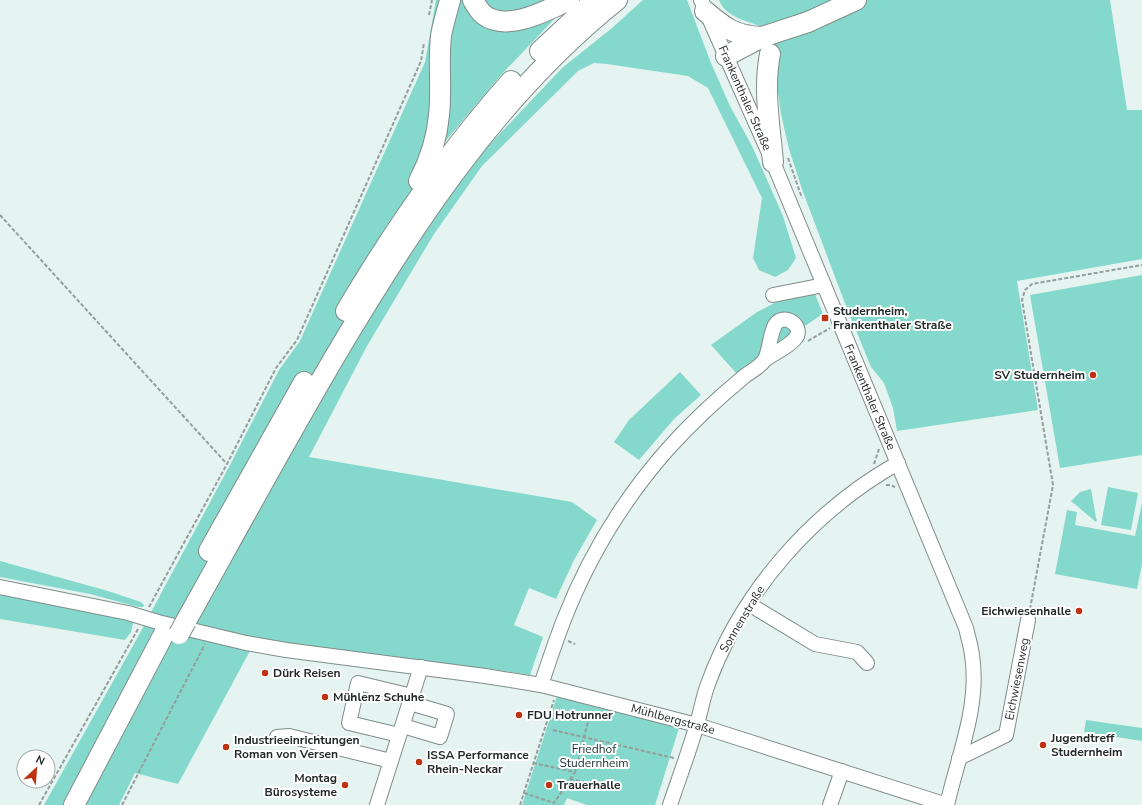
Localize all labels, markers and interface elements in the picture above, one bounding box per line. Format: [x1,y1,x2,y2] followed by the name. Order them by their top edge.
[715,43,775,153] street label: Frankenthaler Straße
[833,303,952,333] place label: Studernheim, Frankenthaler Straße
[820,313,830,323] marker: Studernheim, Frankenthaler Straße
[840,342,900,452] street label: Frankenthaler Straße
[994,367,1085,383] place label: SV Studernheim
[1088,370,1098,380] marker: SV Studernheim
[716,583,768,655] street label: Sonnenstraße
[981,603,1071,619] place label: Eichwiesenhalle
[1074,606,1084,616] marker: Eichwiesenhalle
[1001,636,1033,722] street label: Eichwiesenweg
[273,665,341,681] place label: Dürk Reisen
[260,668,270,678] marker: Dürk Reisen
[333,689,425,705] place label: Mühlenz Schuhe
[320,692,330,702] marker: Mühlenz Schuhe
[629,700,717,738] street label: Mühlbergstraße
[527,707,613,723] place label: FDU Hotrunner
[514,710,524,720] marker: FDU Hotrunner
[1050,730,1123,760] place label: Jugendtreff Studernheim
[234,732,360,762] place label: Industrieeinrichtungen Roman von Versen
[1038,740,1048,750] marker: Jugendtreff Studernheim
[559,741,629,771] park label: Friedhof Studernheim
[221,742,231,752] marker: Industrieeinrichtungen Roman von Versen
[427,747,529,777] place label: ISSA Performance Rhein-Neckar
[16,749,56,789] north arrow
[33,752,47,769] text: N
[414,757,424,767] marker: ISSA Performance Rhein-Neckar
[264,770,337,800] place label: Montag Bürosysteme
[557,777,621,793] place label: Trauerhalle
[340,780,350,790] marker: Montag Bürosysteme
[544,780,554,790] marker: Trauerhalle

